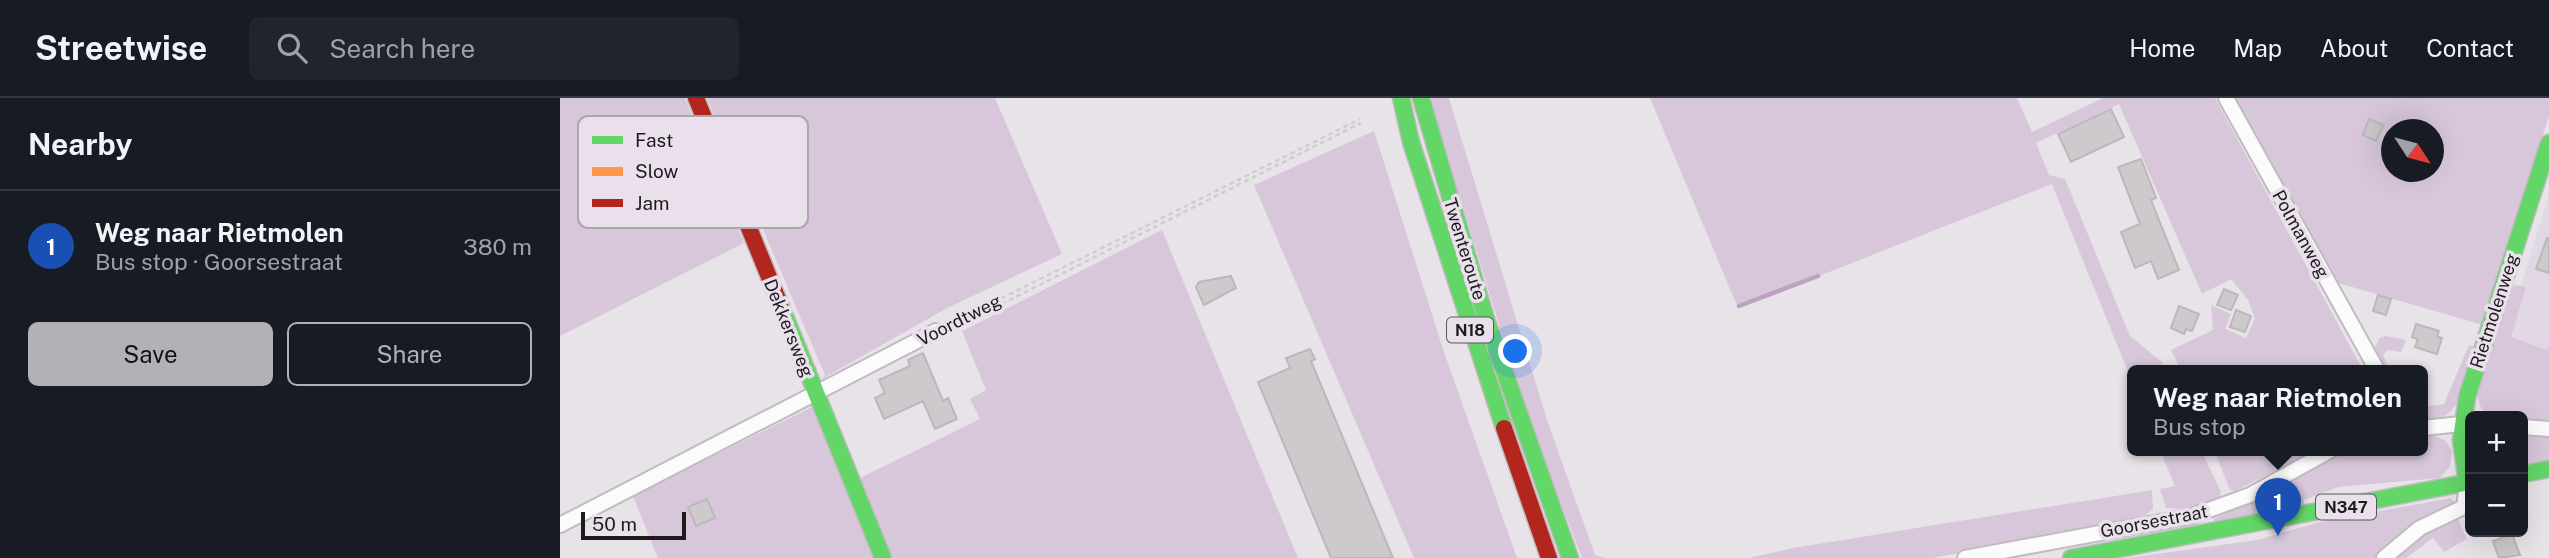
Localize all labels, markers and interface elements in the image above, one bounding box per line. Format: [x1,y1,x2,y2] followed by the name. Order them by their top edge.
[249,17,739,80] search box
[35,29,207,67] text: Streetwise
[273,29,311,67] icon: search
[329,33,475,64] text: Search here
[2129,34,2195,62] text: Home
[2233,34,2282,62] text: Map
[2320,34,2388,62] text: About
[2426,34,2514,62] text: Contact
[578,116,808,228] legend
[2381,119,2444,182] north arrow
[28,126,132,162] text: Nearby
[635,129,673,151] text: Fast
[635,160,679,182] text: Slow
[2268,186,2334,282] street label: Polmanweg
[635,192,669,214] text: Jam
[1440,196,1490,302] street label: Twenteroute
[95,217,344,248] text: Weg naar Rietmolen
[46,233,56,260] text: 1
[463,233,532,260] text: 380 m
[95,248,343,275] text: Bus stop · Goorsestraat
[2466,251,2522,371] street label: Rietmolenweg
[760,276,818,380] street label: Dekkersweg
[913,290,1005,350] street label: Voordtweg
[1447,318,1493,342] road number: N18
[28,322,273,386] button: Save
[287,322,532,386] button: Share
[1498,334,1532,368] your location
[2127,365,2428,456] popup
[2153,382,2402,413] text: Weg naar Rietmolen
[2465,411,2528,537] map controls
[2465,411,2528,474] button: +
[2153,413,2246,440] text: Bus stop
[2465,474,2528,537] button: −
[2255,478,2301,536] pin: 1
[2316,494,2376,520] road number: N347
[2099,500,2209,542] street label: Goorsestraat
[581,509,686,541] scale bar
[592,513,637,535] text: 50 m

